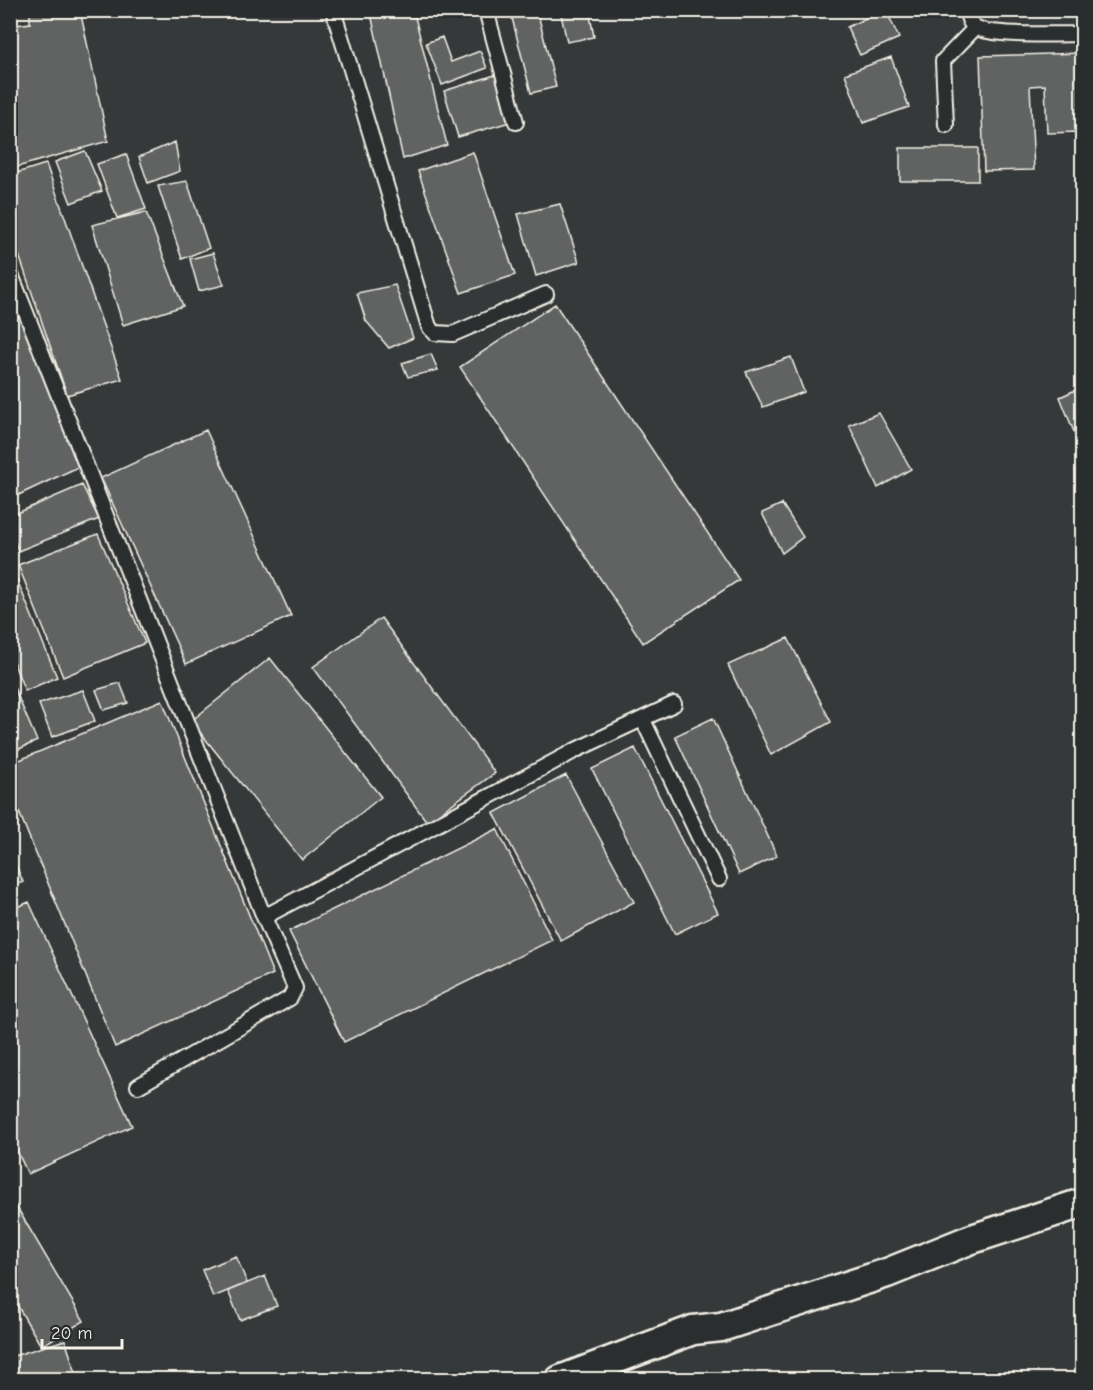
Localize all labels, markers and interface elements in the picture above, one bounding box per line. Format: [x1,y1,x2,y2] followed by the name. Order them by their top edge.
[42,1312,122,1350] scale bar
[51,1323,92,1344] text: 20 m

